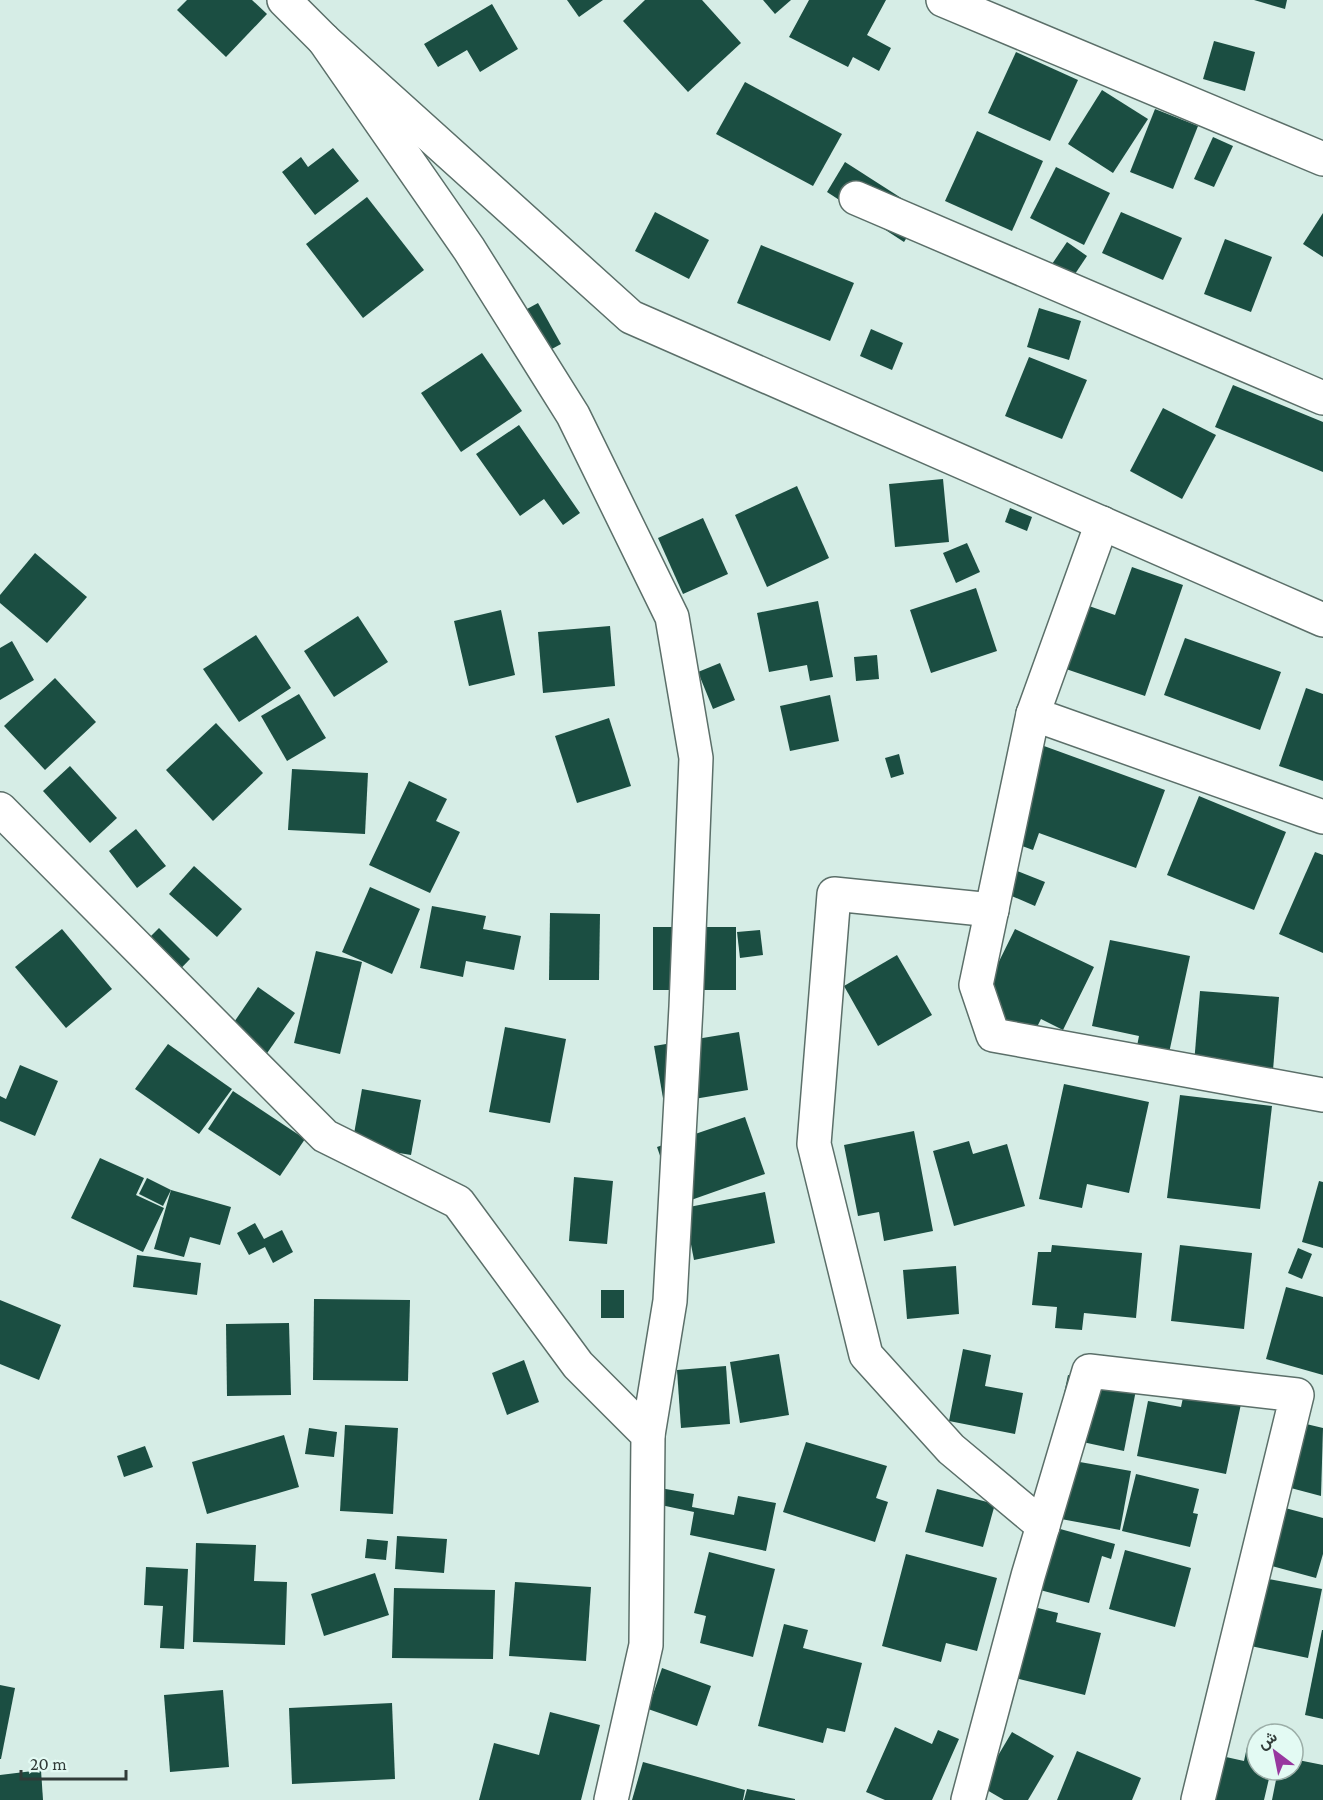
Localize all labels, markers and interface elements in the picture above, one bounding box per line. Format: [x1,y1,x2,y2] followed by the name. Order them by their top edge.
[1245,1722,1305,1782] north arrow
[1255,1727,1281,1753] text: ش
[21,1743,126,1781] scale bar
[30,1754,67,1774] text: 20 m

